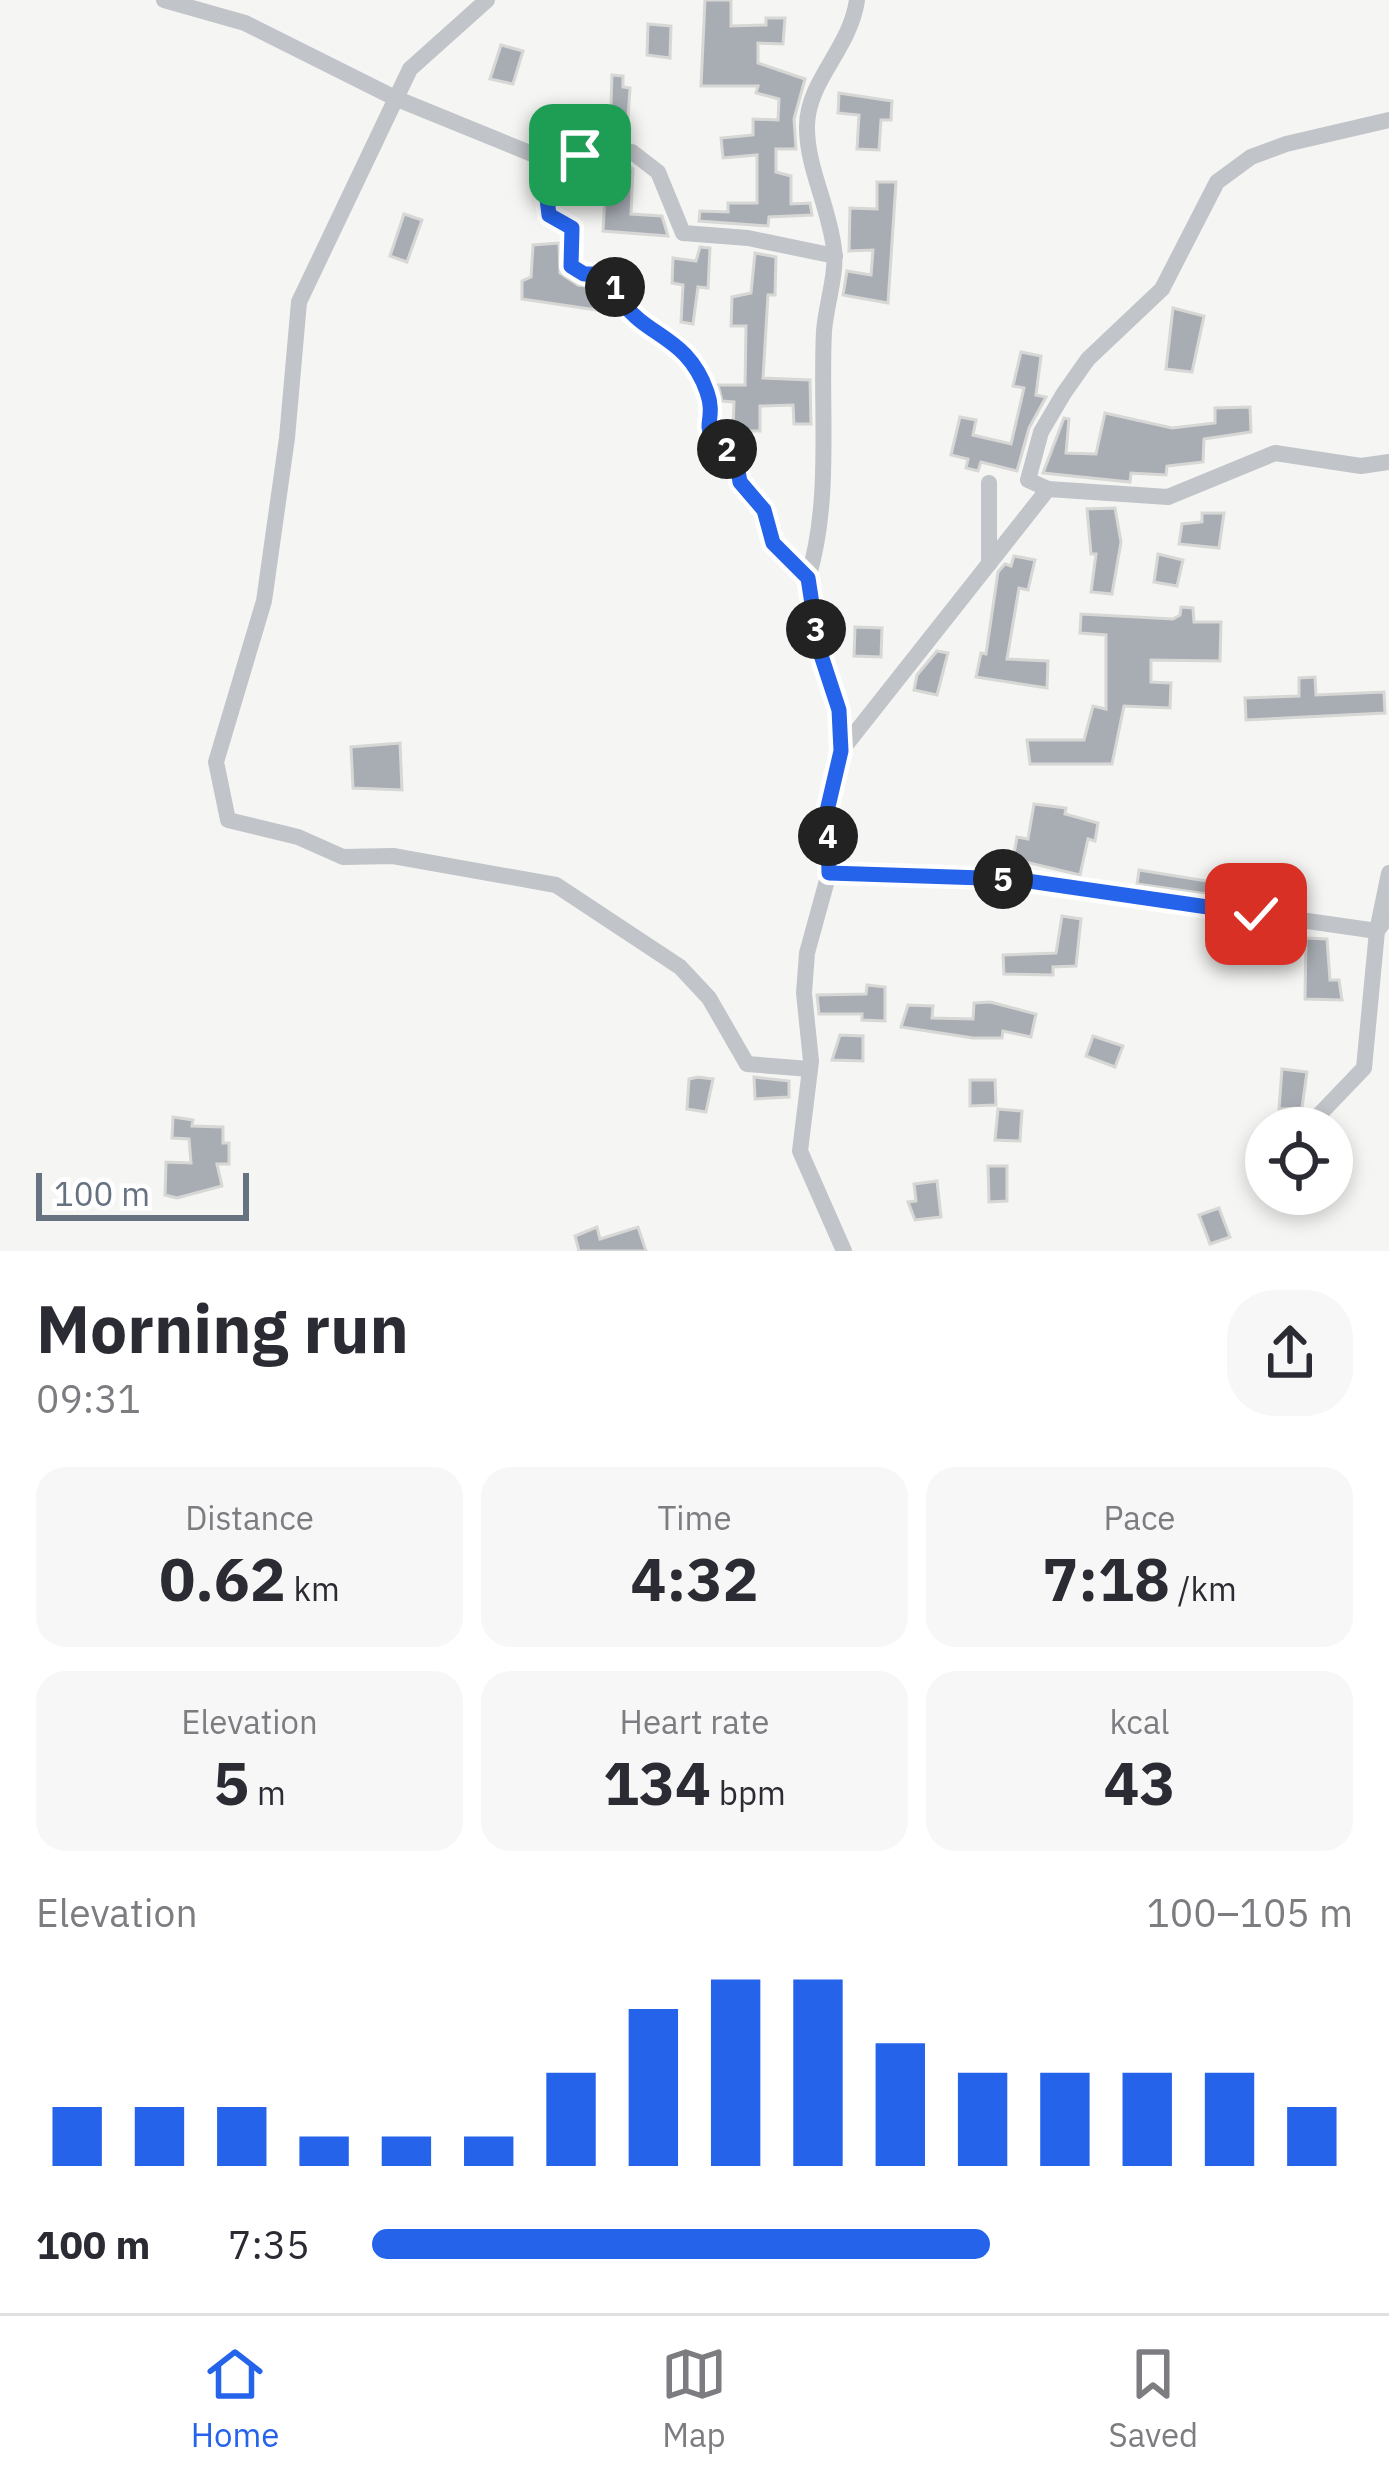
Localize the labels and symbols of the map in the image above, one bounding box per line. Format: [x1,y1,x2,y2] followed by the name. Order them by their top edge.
[529,104,631,206] pin
[585,257,645,317] pin: 1
[697,419,757,479] pin: 2
[786,599,846,659] pin: 3
[798,806,858,866] pin: 4
[973,849,1033,909] pin: 5
[1205,863,1307,965] pin
[36,1167,249,1220] scale bar

